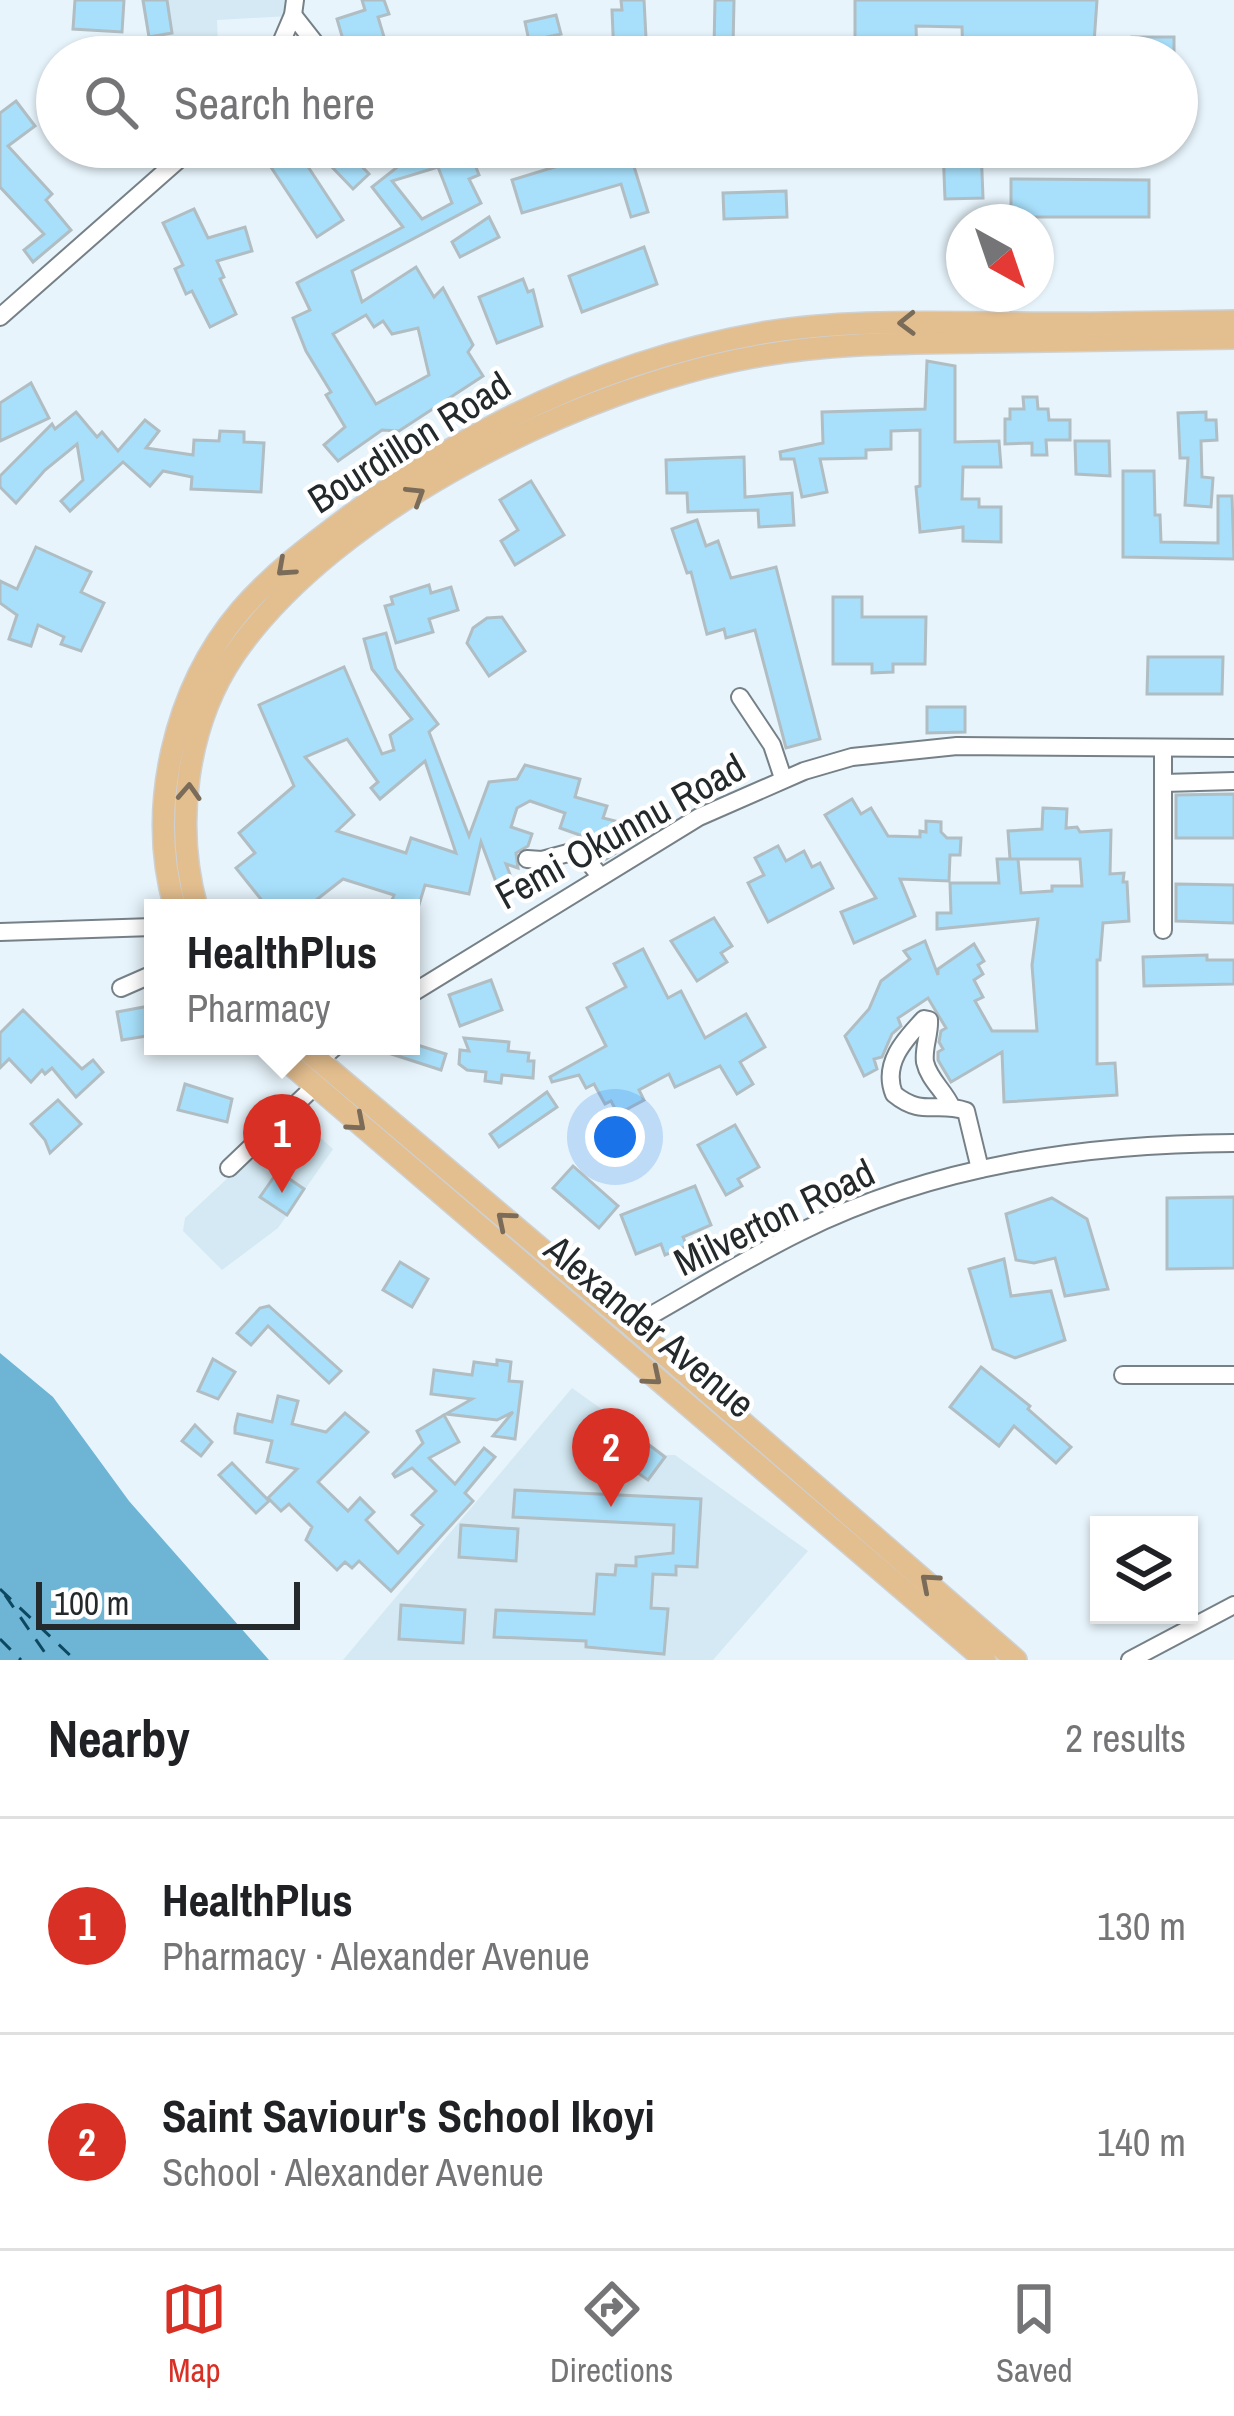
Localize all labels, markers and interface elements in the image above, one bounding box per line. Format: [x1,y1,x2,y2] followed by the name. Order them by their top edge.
[36,36,1198,168] search box
[78,69,144,135] icon: search
[174,72,375,133] text: Search here
[946,204,1054,312] north arrow
[897,310,915,336] one-way arrow
[298,359,520,525] street label: Bourdillon Road
[403,487,425,509] one-way arrow
[277,554,298,575] one-way arrow
[486,741,754,921] street label: Femi Okunnu Road
[176,782,202,801] one-way arrow
[144,899,420,1055] popup
[187,921,377,982] text: HealthPlus
[187,982,331,1034] text: Pharmacy
[243,1094,321,1193] pin: 1
[585,1107,645,1167] your location
[343,1109,365,1130] one-way arrow
[665,1146,883,1288] street label: Milverton Road
[497,1212,519,1234] one-way arrow
[533,1222,766,1429] street label: Alexander Avenue
[639,1363,661,1385] one-way arrow
[572,1408,650,1507] pin: 2
[1090,1516,1198,1624] map controls
[1090,1516,1198,1624] button: layers
[921,1575,943,1597] one-way arrow
[36,1576,300,1629] scale bar
[54,1581,129,1625] text: 100 m
[48,1704,190,1773] text: Nearby
[1065,1712,1186,1764] text: 2 results
[162,1869,353,1930] text: HealthPlus
[78,1900,96,1952] text: 1
[1097,1900,1186,1952] text: 130 m
[162,1930,590,1982] text: Pharmacy · Alexander Avenue
[162,2085,655,2146] text: Saint Saviour's School Ikoyi
[78,2116,96,2168] text: 2
[1097,2116,1186,2168] text: 140 m
[162,2146,544,2198] text: School · Alexander Avenue
[161,2276,227,2392] tab: Map
[550,2276,673,2392] tab: Directions
[996,2276,1073,2392] tab: Saved

